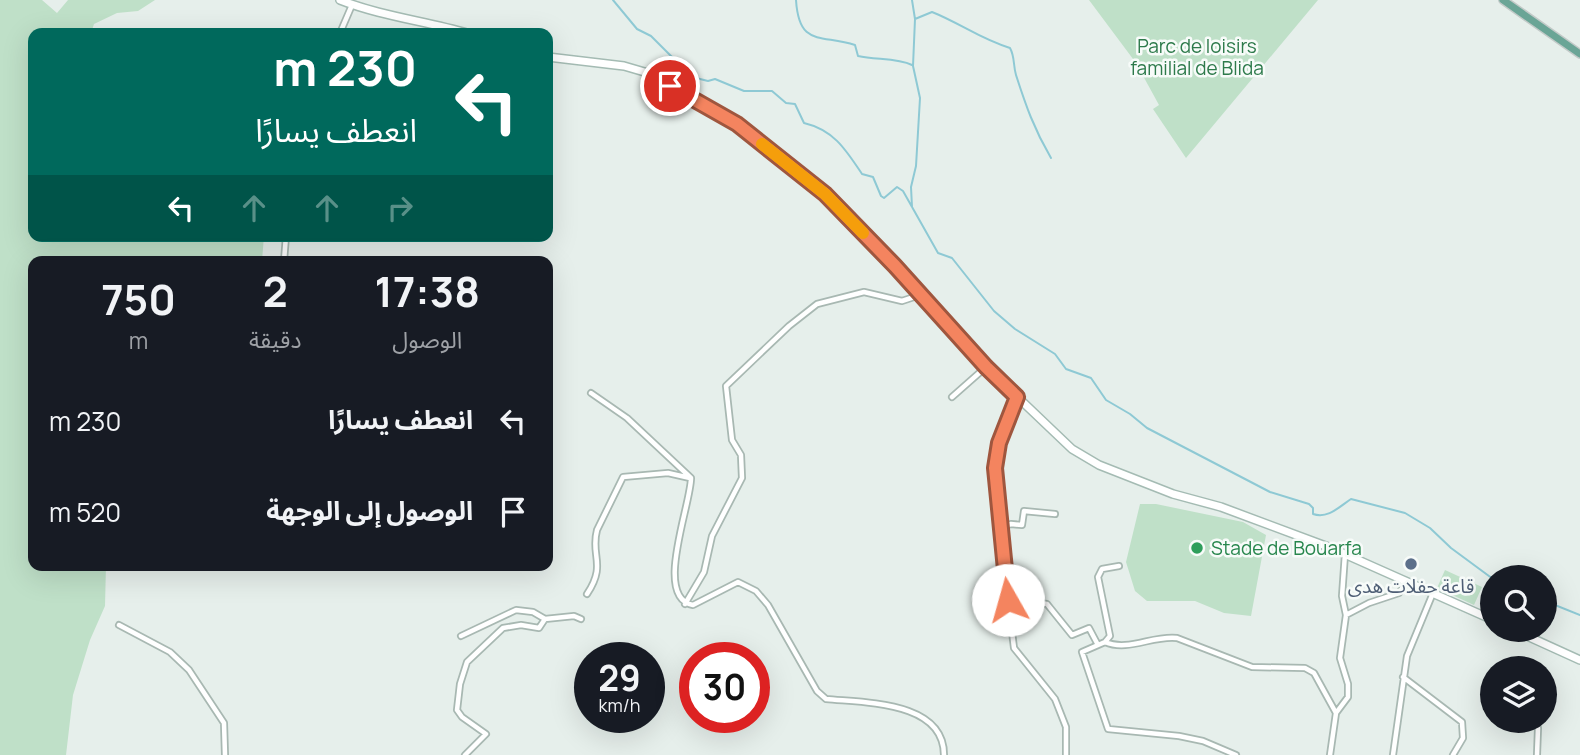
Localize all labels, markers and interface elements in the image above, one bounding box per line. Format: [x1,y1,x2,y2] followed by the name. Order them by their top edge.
[1130,33,1264,81] park label: Parc de loisirs familial de Blida
[273,34,417,101] text: 230 m
[441,56,532,147] icon: left
[640,56,700,116] pin
[651,67,689,105] icon: arrive
[255,108,417,152] text: انعطف يسارًا
[162,189,200,227] icon: left
[235,189,273,227] icon: ahead
[308,189,346,227] icon: ahead
[381,189,419,227] icon: right
[263,262,288,320] text: 2
[375,262,480,320] text: 17:38
[101,270,176,328] text: 750
[249,323,301,355] text: دقيقة
[392,323,462,355] text: الوصول
[129,324,148,356] text: m
[328,401,473,437] text: انعطف يسارًا
[494,402,532,440] icon: left
[49,403,121,439] text: 230 m
[266,492,473,528] text: الوصول إلى الوجهة
[494,493,532,531] icon: arrive
[49,494,121,530] text: 520 m
[1211,535,1362,561] place label: Stade de Bouarfa
[1189,540,1205,556] marker: Stade de Bouarfa
[1403,556,1419,572] marker: قاعة حفلات هدى
[971,563,1045,637] position arrow
[1480,565,1557,733] map controls
[1480,565,1557,642] button: search
[1348,573,1474,599] place label: قاعة حفلات هدى
[679,642,770,733] speed limit sign: 30
[598,654,641,702] text: 29
[1480,656,1557,733] button: layers
[599,693,640,717] text: km/h

